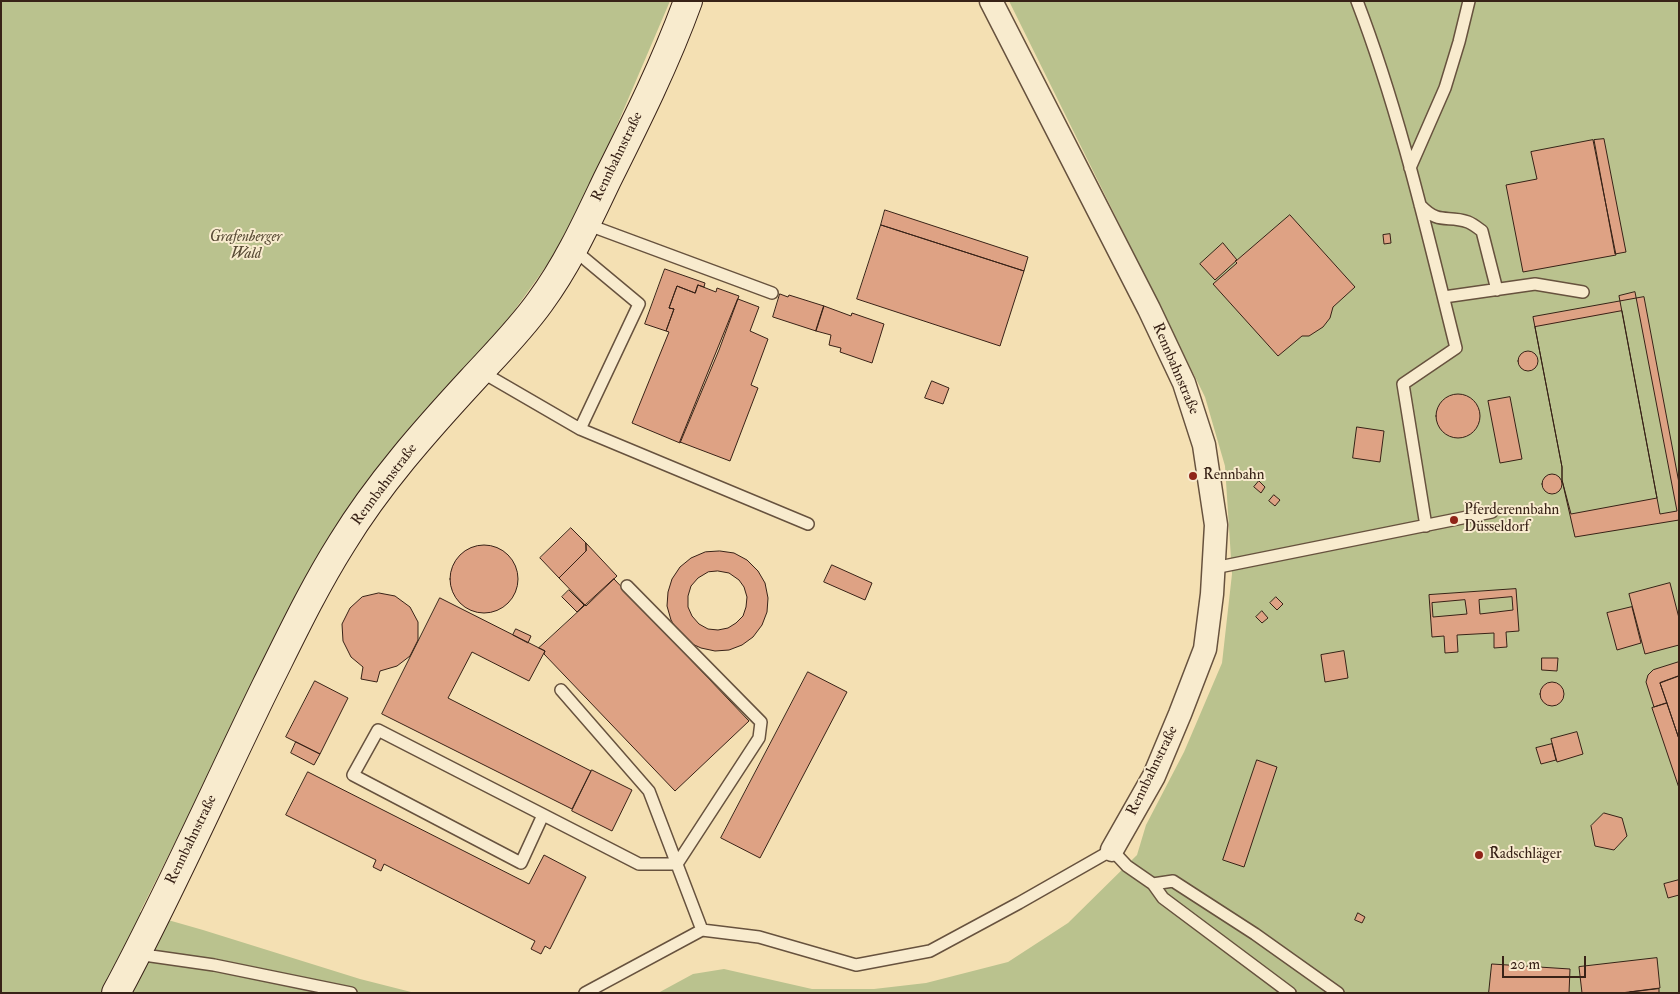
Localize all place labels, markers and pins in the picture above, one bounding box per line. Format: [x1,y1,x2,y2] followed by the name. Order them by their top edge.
[1203,467,1264,485] place label: Rennbahn
[1187,470,1199,482] marker: Rennbahn
[1464,502,1559,537] place label: Pferderennbahn Düsseldorf
[1448,514,1460,526] marker: Pferderennbahn Düsseldorf
[1489,846,1562,864] place label: Radschläger
[1473,849,1485,861] marker: Radschläger

